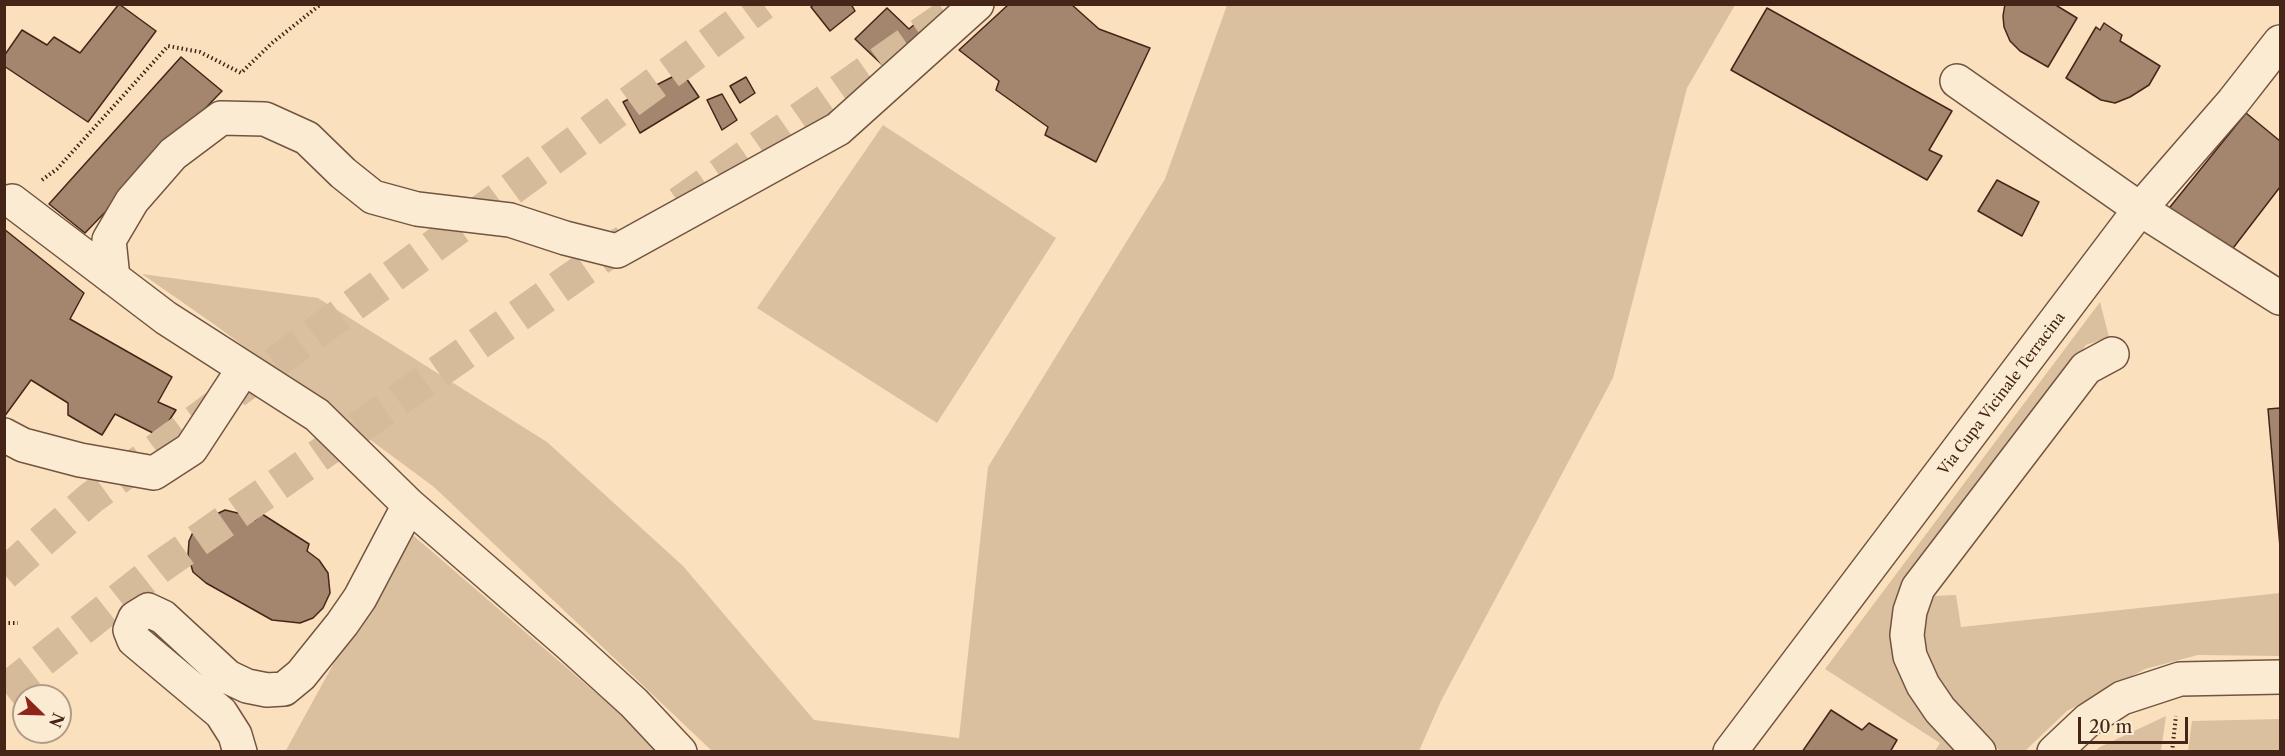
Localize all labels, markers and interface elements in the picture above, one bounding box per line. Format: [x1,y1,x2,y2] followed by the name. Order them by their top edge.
[1935,309,2069,479] street label: Via Cupa Vicinale Terracina
[12,684,72,744] north arrow
[2081,705,2190,743] scale bar
[45,710,69,731] text: N
[2089,716,2132,738] text: 20 m

